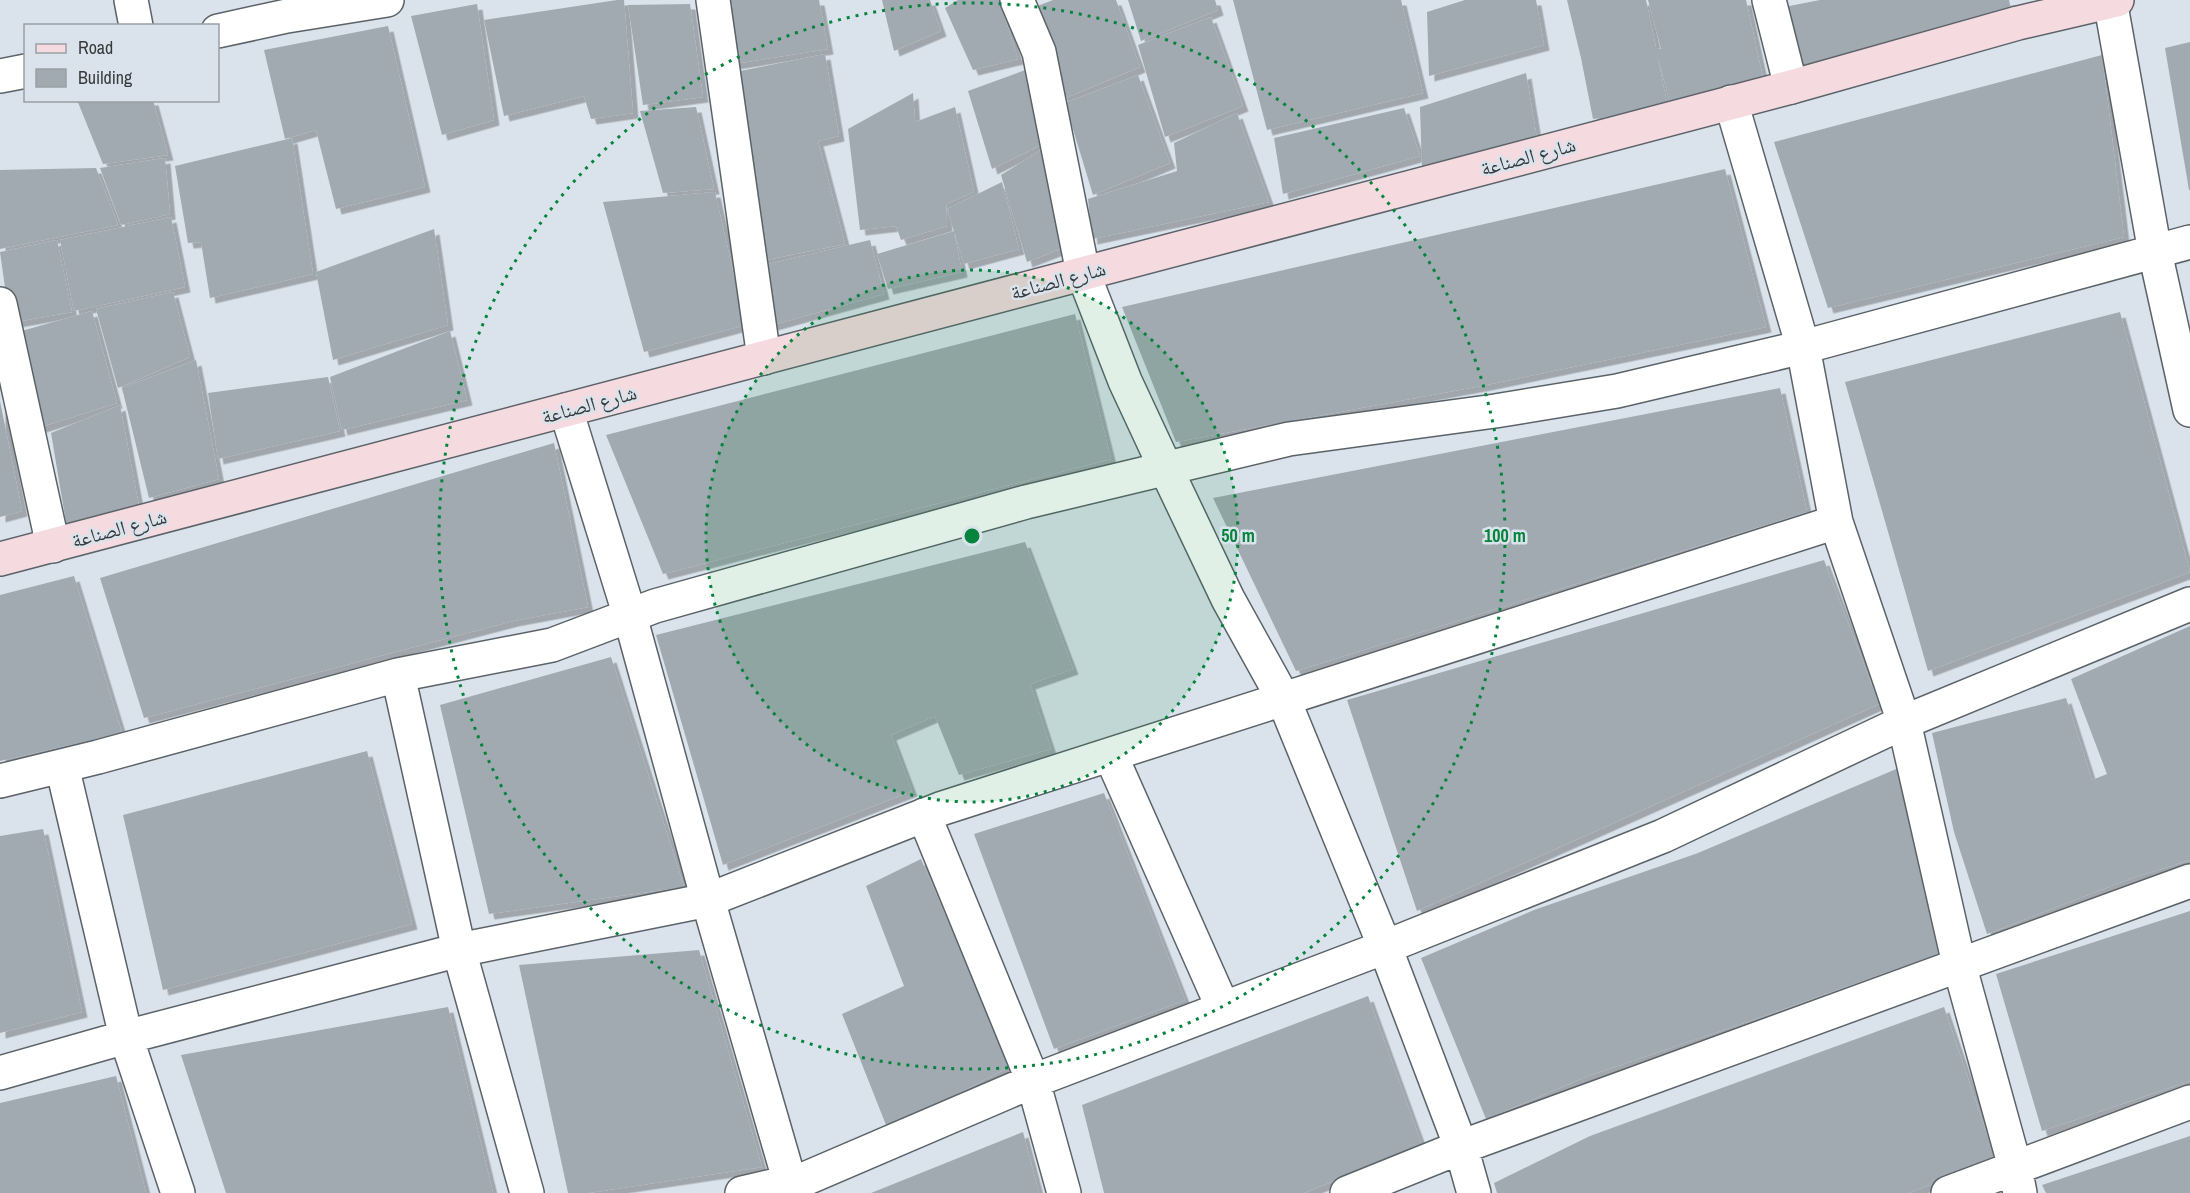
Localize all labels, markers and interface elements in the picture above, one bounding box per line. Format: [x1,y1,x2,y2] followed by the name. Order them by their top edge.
[24,24,219,102] legend
[78,35,113,60] text: Road
[78,65,133,90] text: Building
[1478,130,1578,182] street label: شارع الصناعة
[1008,254,1108,306] street label: شارع الصناعة
[539,378,639,430] street label: شارع الصناعة
[69,502,169,554] street label: شارع الصناعة
[1221,523,1255,548] text: 50 m
[1484,523,1526,548] text: 100 m
[962,526,982,546] centre of rings

